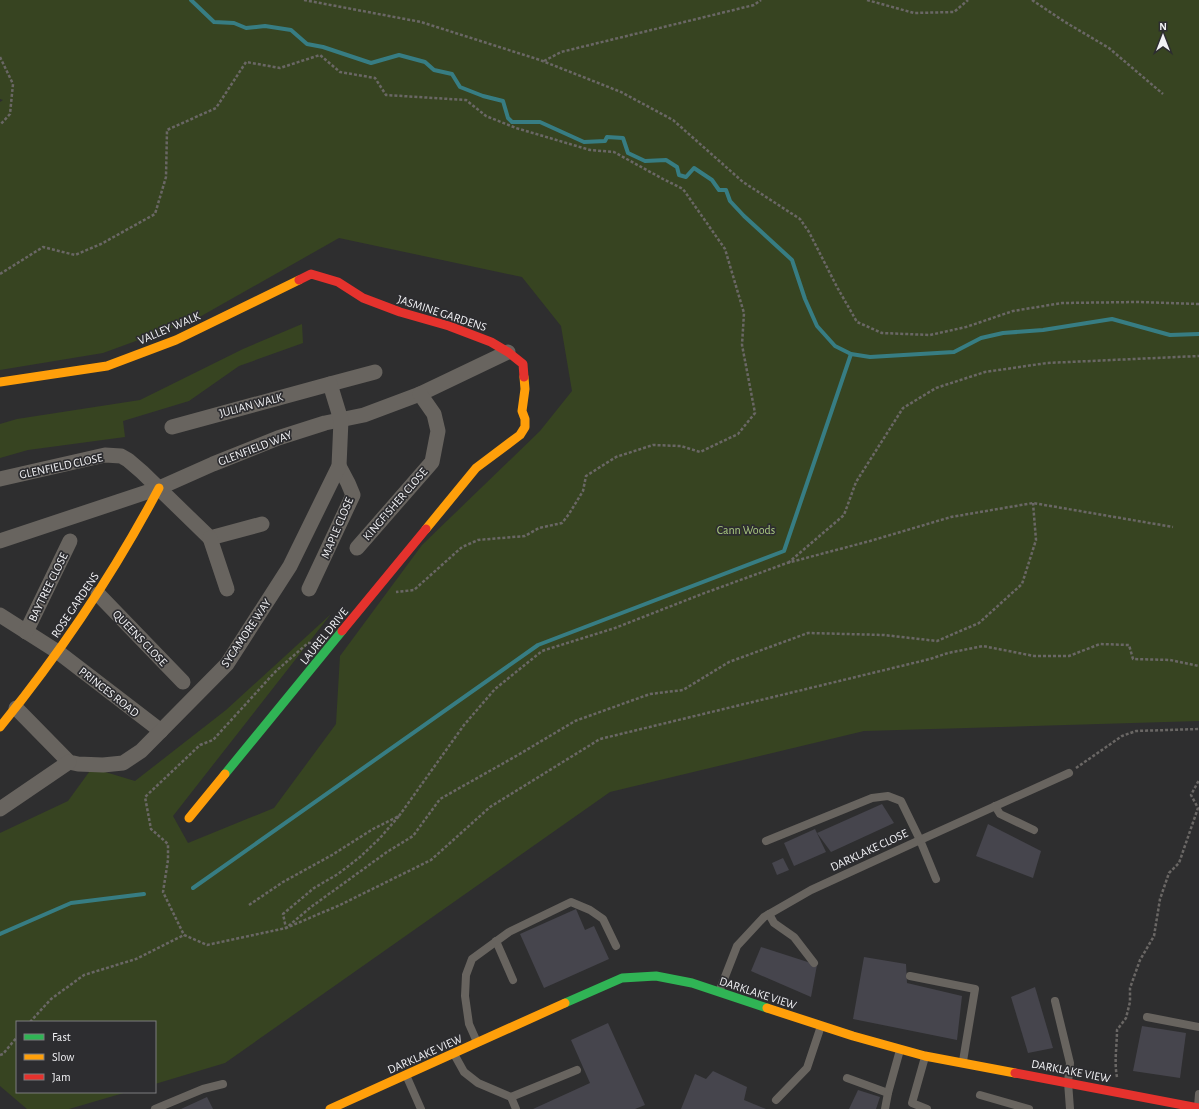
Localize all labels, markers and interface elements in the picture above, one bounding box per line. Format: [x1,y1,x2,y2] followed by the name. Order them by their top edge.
[1143,16,1183,56] north arrow
[1159,21,1167,32] text: N
[396,293,488,333] street label: JASMINE GARDENS
[136,309,202,347] street label: VALLEY WALK
[218,391,285,419] street label: JULIAN WALK
[216,428,294,468] street label: GLENFIELD WAY
[18,451,104,481] street label: GLENFIELD CLOSE
[360,465,430,542] street label: KINGFISHER CLOSE
[319,495,355,560] street label: MAPLE CLOSE
[717,524,775,536] park label: Cann Woods
[26,550,70,623] street label: BAYTREE CLOSE
[49,570,101,640] street label: ROSE GARDENS
[219,596,274,669] street label: SYCAMORE WAY
[298,605,350,666] street label: LAUREL DRIVE
[110,608,170,669] street label: QUEENS CLOSE
[77,665,141,719] street label: PRINCES ROAD
[828,827,910,873] street label: DARKLAKE CLOSE
[718,975,798,1011] street label: DARKLAKE VIEW
[16,1021,156,1093] legend
[52,1031,71,1043] text: Fast
[386,1032,464,1076] street label: DARKLAKE VIEW
[52,1051,74,1063] text: Slow
[1030,1057,1112,1085] street label: DARKLAKE VIEW
[52,1071,71,1083] text: Jam

